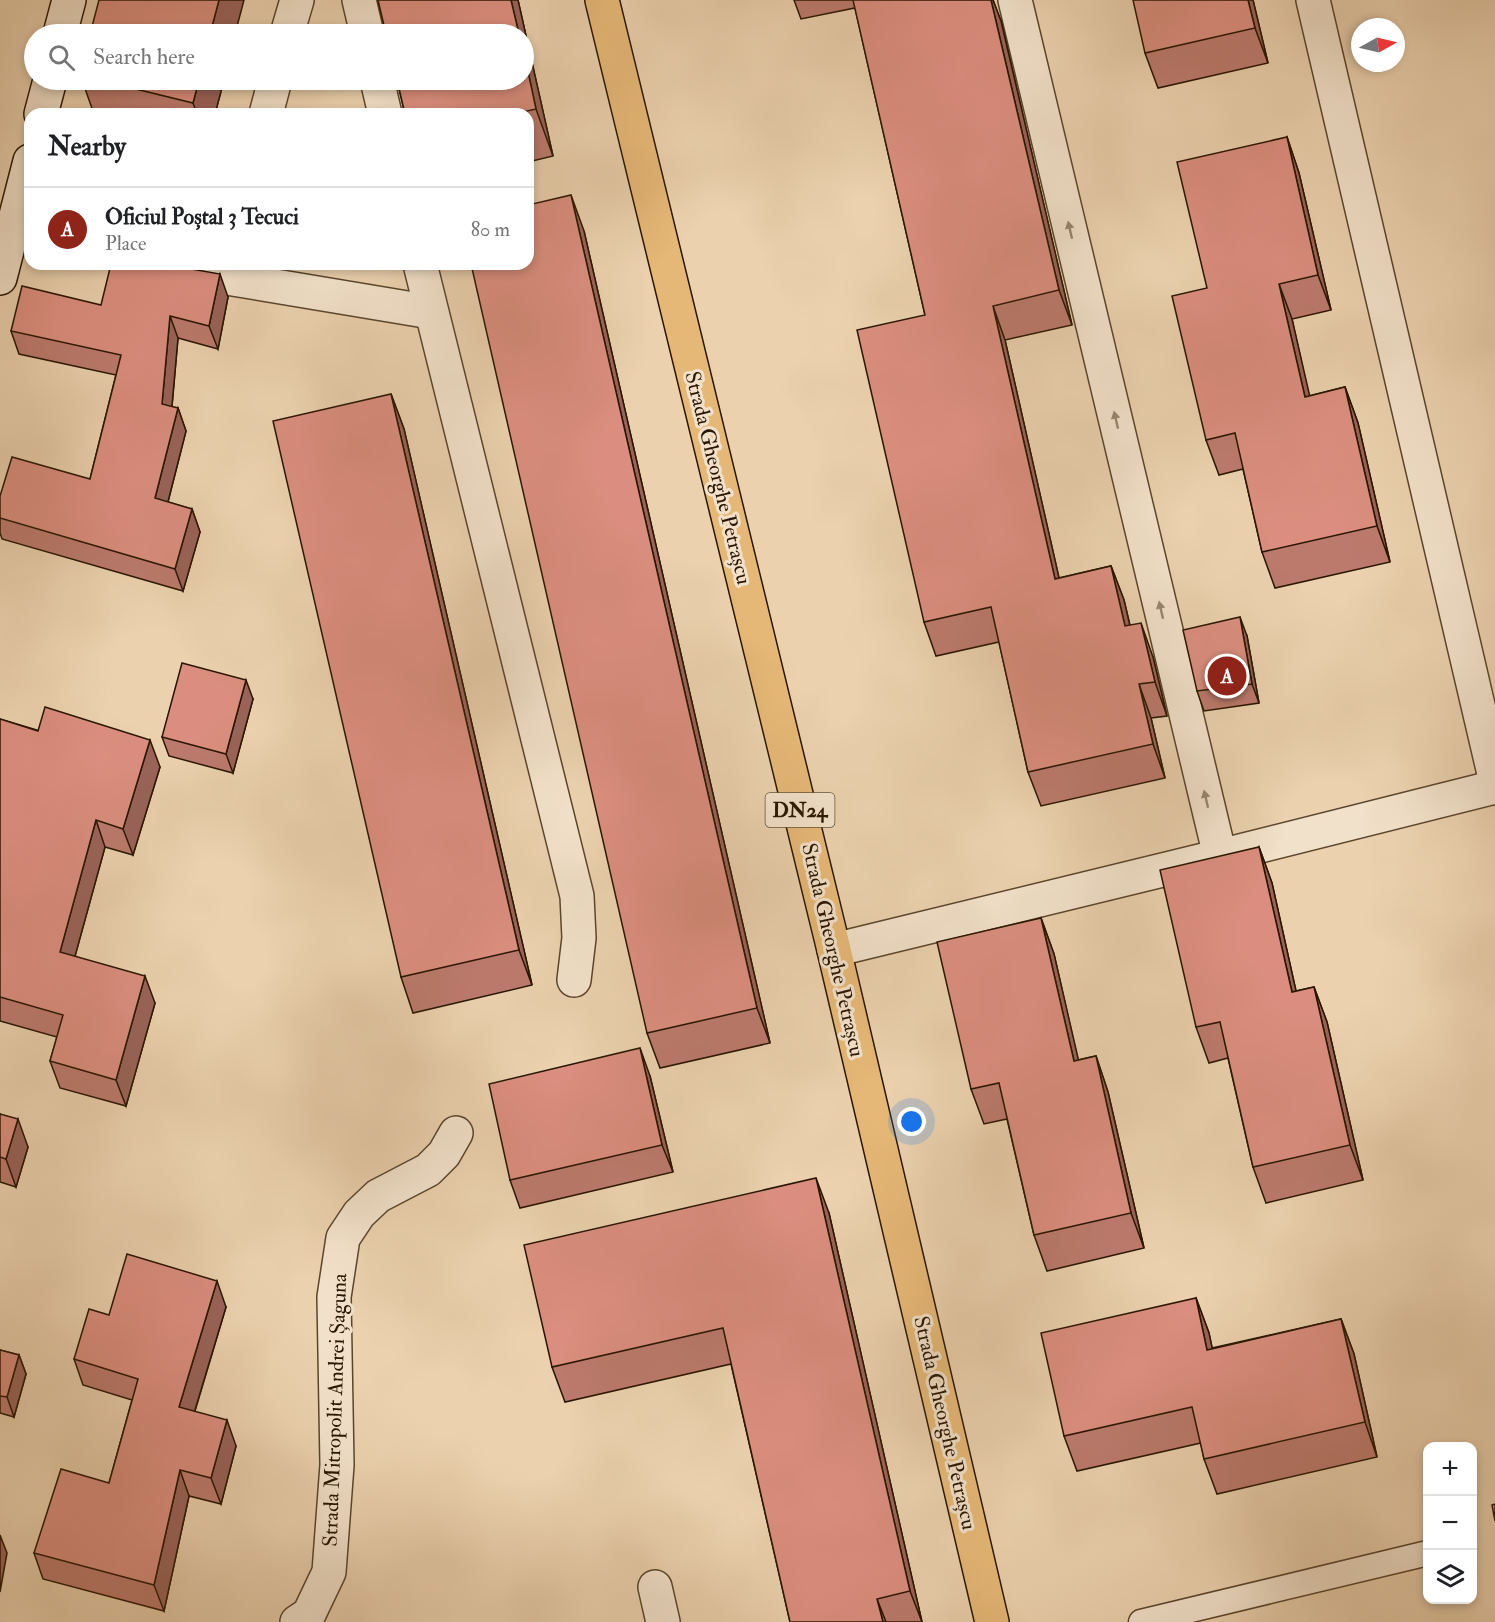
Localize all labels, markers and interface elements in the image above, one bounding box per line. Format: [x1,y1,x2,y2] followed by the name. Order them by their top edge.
[1351,18,1405,72] north arrow
[24,24,534,90] search box
[45,41,78,74] icon: search
[93,43,195,71] text: Search here
[48,131,126,163] text: Nearby
[105,203,299,231] text: Oficiul Poștal 3 Tecuci
[61,217,74,242] text: A
[471,217,510,242] text: 80 m
[1065,221,1075,240] one-way arrow
[105,231,146,256] text: Place
[678,369,758,587] street label: Strada Gheorghe Petrașcu
[1110,411,1120,429] one-way arrow
[1155,601,1165,619] one-way arrow
[1208,654,1246,698] pin: A
[1201,790,1211,809] one-way arrow
[766,793,834,827] road number: DN24
[795,841,871,1060] street label: Strada Gheorghe Petrașcu
[897,1107,926,1136] your location
[317,1272,353,1547] street label: Strada Mitropolit Andrei Șaguna
[907,1314,983,1533] street label: Strada Gheorghe Petrașcu
[1423,1442,1477,1604] map controls
[1423,1442,1477,1496] button: +
[1423,1496,1477,1550] button: −
[1423,1550,1477,1604] button: layers

